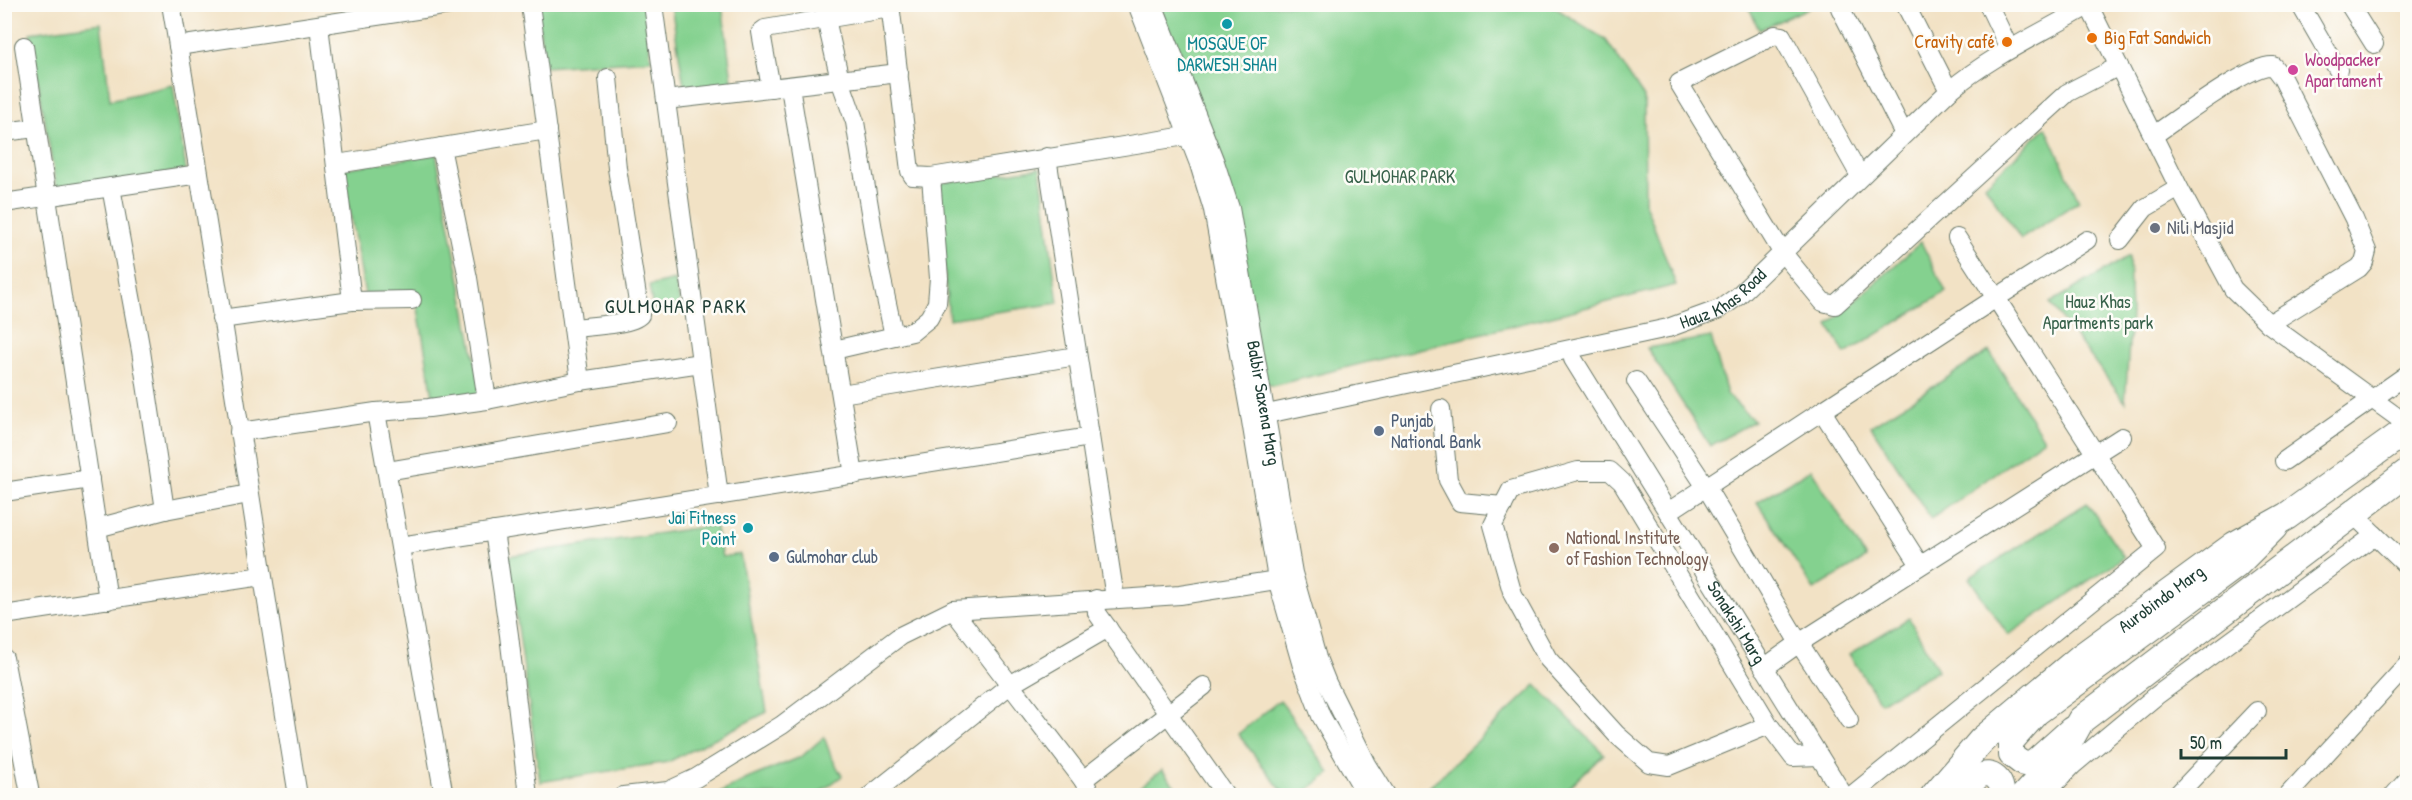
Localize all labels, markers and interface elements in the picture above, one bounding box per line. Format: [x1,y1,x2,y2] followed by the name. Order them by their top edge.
[1220,17,1234,31] marker: MOSQUE OF DARWESH SHAH
[2104,25,2211,50] place label: Big Fat Sandwich
[1914,29,1995,54] place label: Cravity café
[1177,31,1277,77] place label: MOSQUE OF DARWESH SHAH
[2085,31,2099,45] marker: Big Fat Sandwich
[2000,35,2014,49] marker: Cravity café
[2305,47,2383,93] place label: Woodpacker Apartament
[2286,63,2300,77] marker: Woodpacker Apartament
[1345,164,1456,189] park label: GULMOHAR PARK
[2167,215,2234,240] place label: Nili Masjid
[2148,221,2162,235] marker: Nili Masjid
[1676,262,1771,335] street label: Hauz Khas Road
[2043,289,2154,335] park label: Hauz Khas Apartments park
[605,292,747,319] district label: GULMOHAR PARK
[1241,339,1287,467] street label: Balbir Saxena Marg
[1391,408,1482,454] place label: Punjab National Bank
[1372,424,1386,438] marker: Punjab National Bank
[668,505,737,551] place label: Jai Fitness Point
[741,521,755,535] marker: Jai Fitness Point
[1566,525,1709,571] place label: National Institute of Fashion Technology
[1547,541,1561,555] marker: National Institute of Fashion Technology
[786,544,878,569] place label: Gulmohar club
[767,550,781,564] marker: Gulmohar club
[2113,559,2209,638] street label: Aurobindo Marg
[1702,576,1772,669] street label: Sonakshi Marg
[2181,722,2286,760] scale bar
[2190,730,2222,755] text: 50 m

